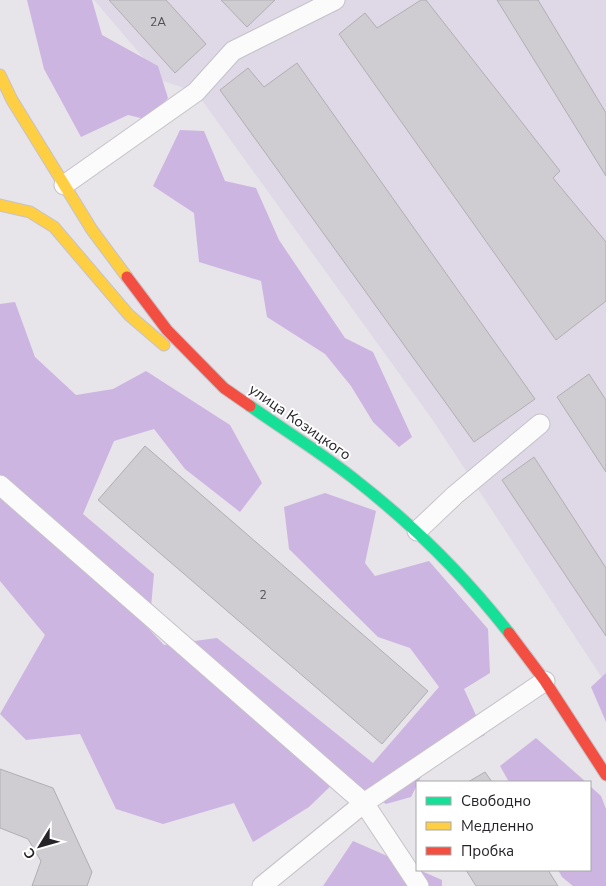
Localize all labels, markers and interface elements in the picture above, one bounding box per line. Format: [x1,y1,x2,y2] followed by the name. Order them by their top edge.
[150,14,166,30] house number: 2А
[245,379,355,465] street label: улица Козицкого
[259,587,267,603] house number: 2
[416,781,591,871] legend
[461,791,531,811] text: Свободно
[461,816,534,836] text: Медленно
[15,821,65,871] north arrow
[461,841,514,861] text: Пробка
[19,844,40,863] text: С

